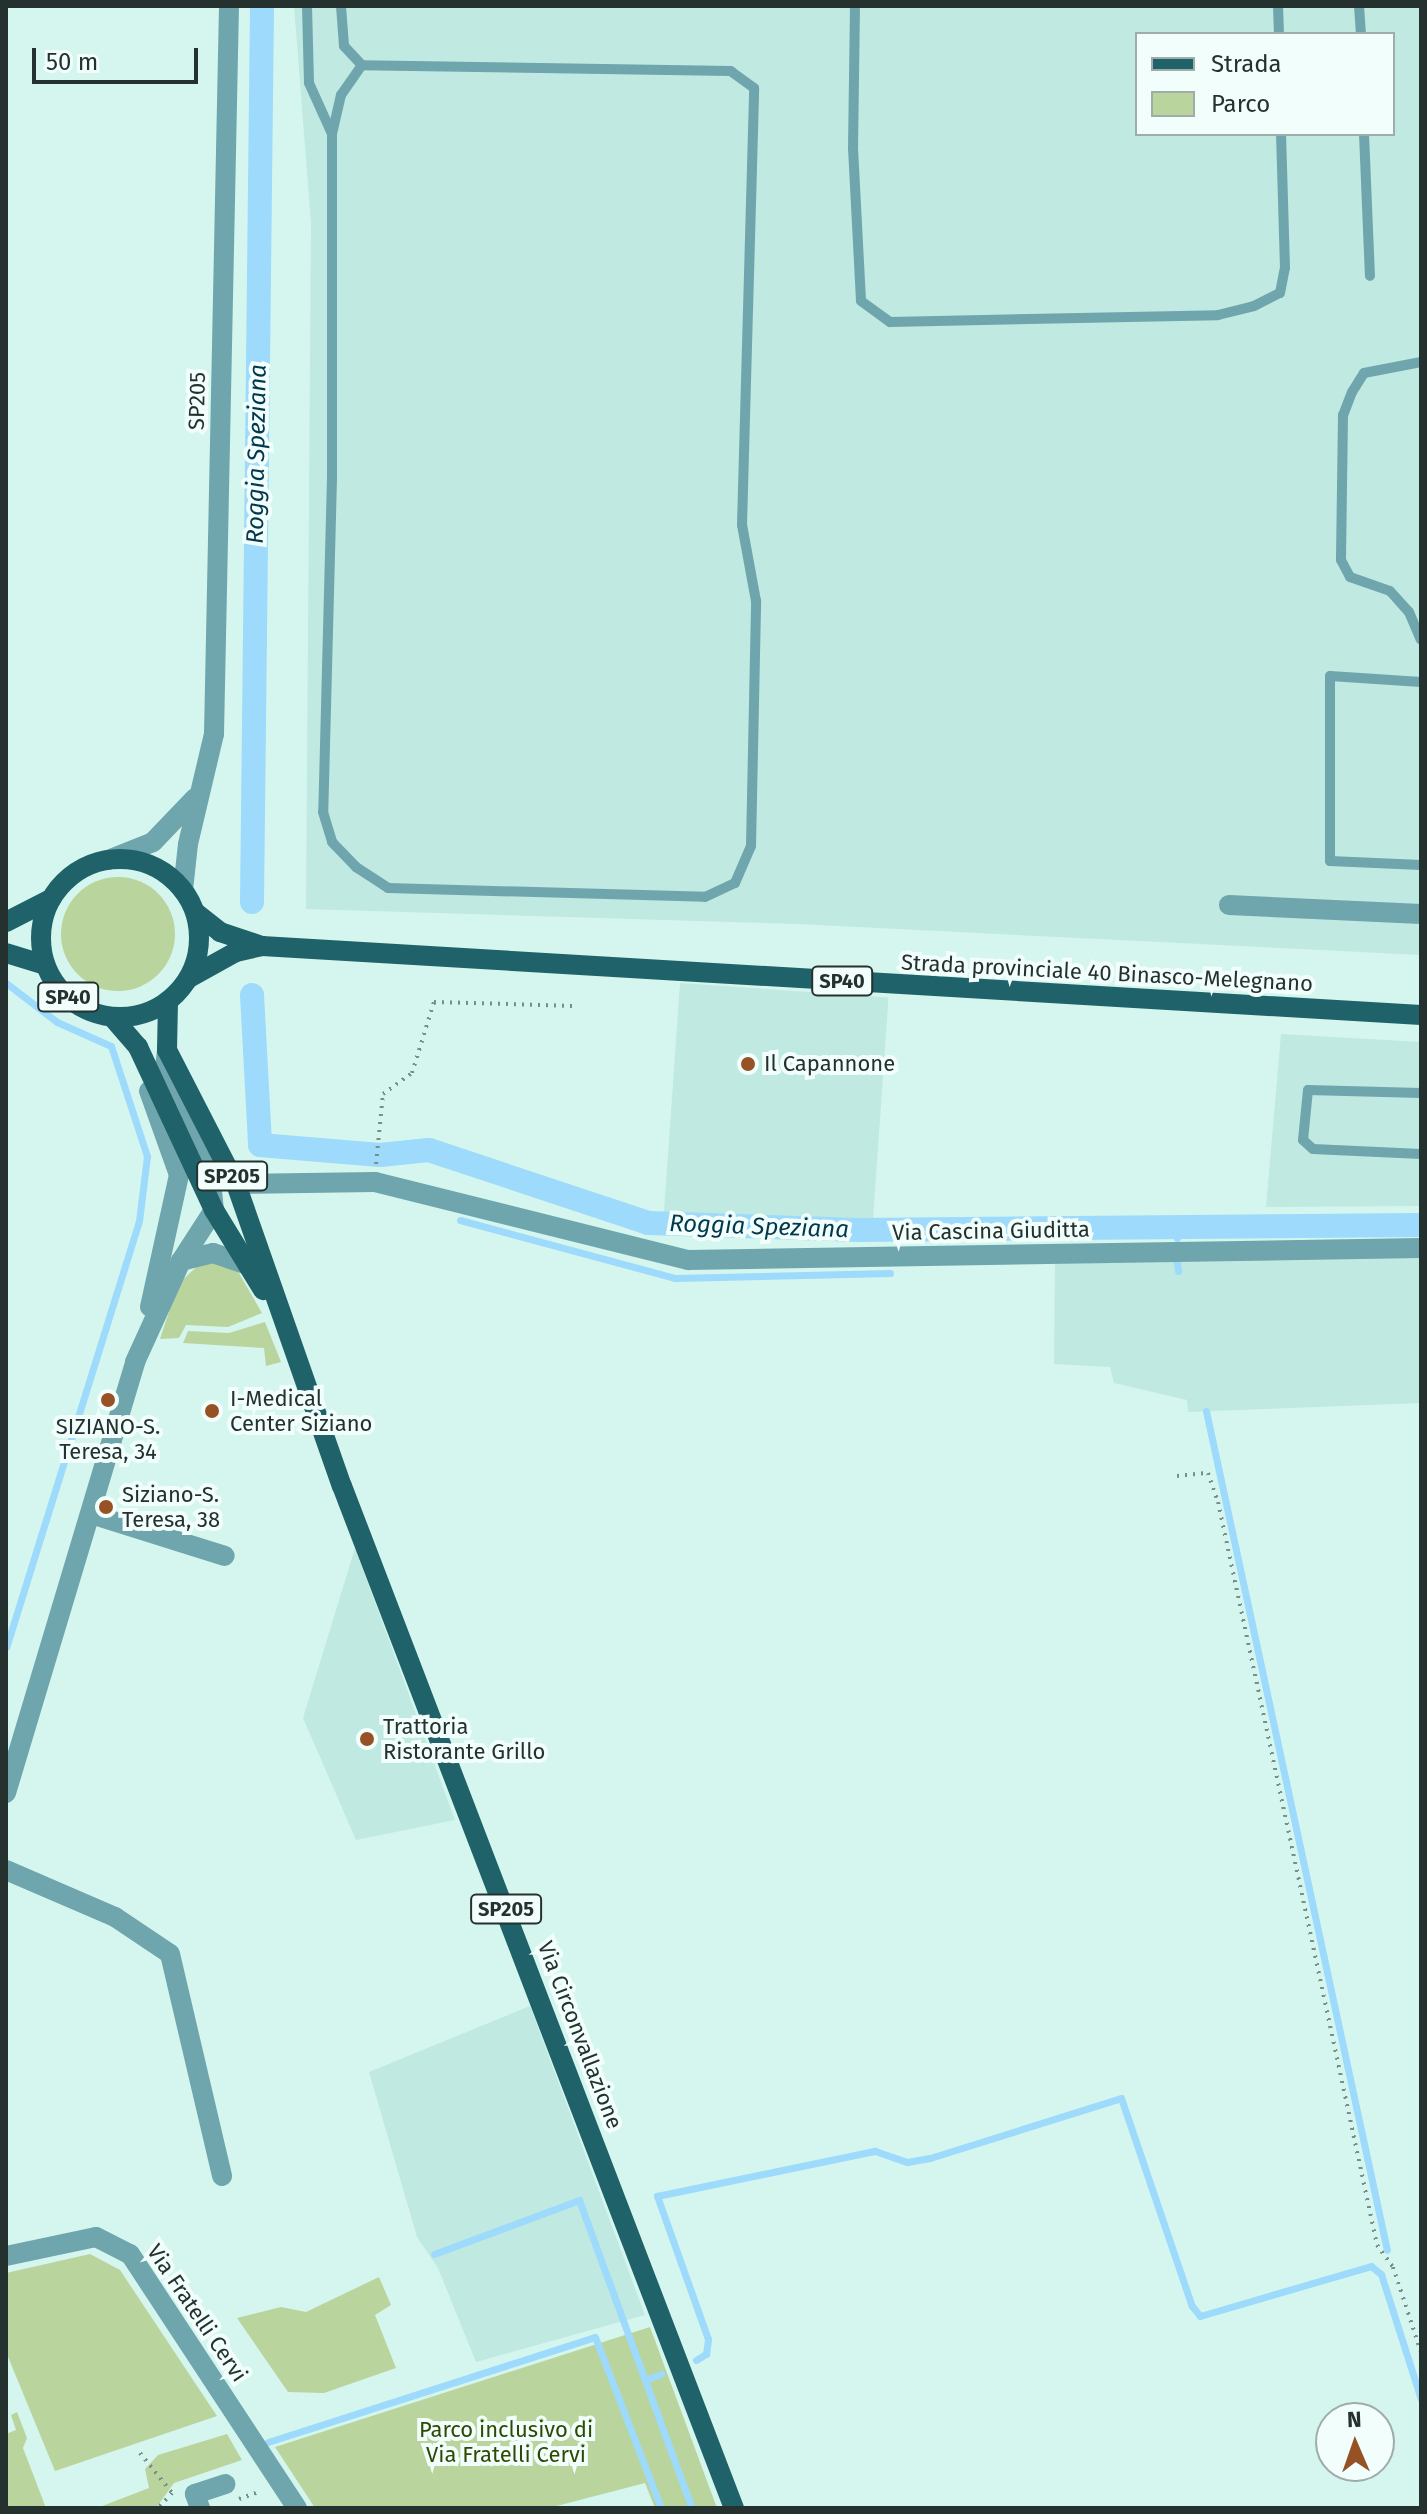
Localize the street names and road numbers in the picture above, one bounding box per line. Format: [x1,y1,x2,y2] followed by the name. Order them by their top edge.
[183,372,211,430] street label: SP205
[900,949,1314,997] street label: Strada provinciale 40 Binasco-Melegnano
[810,965,874,997] road number: SP40
[36,981,100,1013] road number: SP40
[196,1160,268,1192] road number: SP205
[892,1216,1090,1246] street label: Via Cascina Giuditta
[470,1893,542,1925] road number: SP205
[532,1937,628,2133] street label: Via Circonvallazione
[141,2239,253,2387] street label: Via Fratelli Cervi

